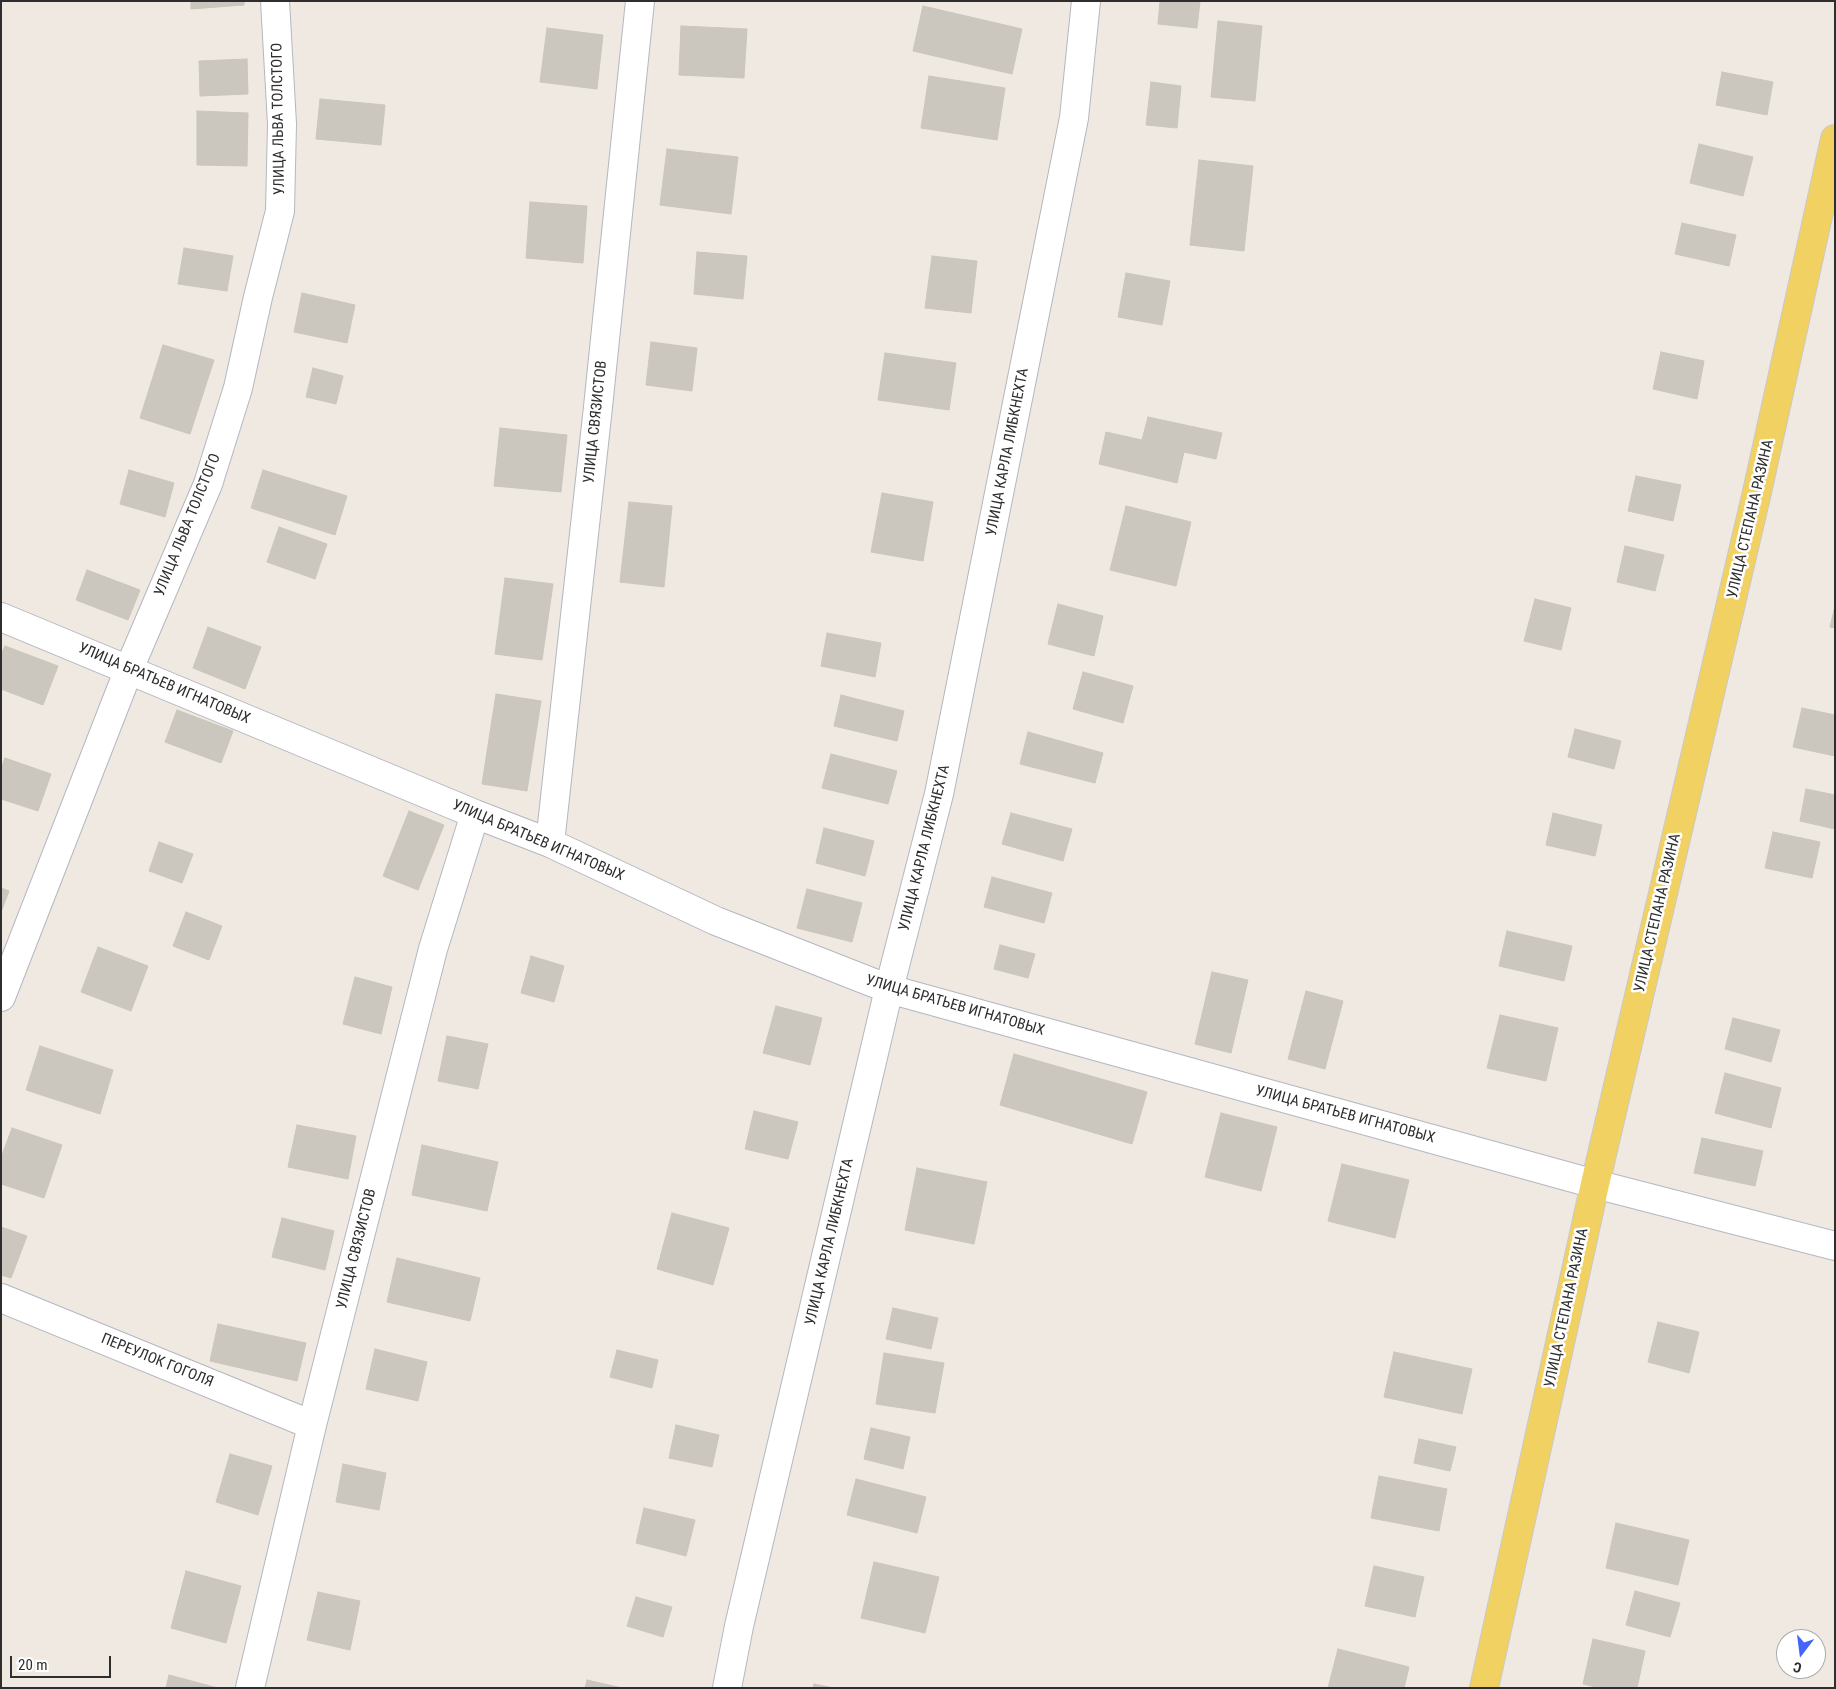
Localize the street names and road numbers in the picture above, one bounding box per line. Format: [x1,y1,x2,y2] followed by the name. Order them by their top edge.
[269,43,289,195] street label: УЛИЦА ЛЬВА ТОЛСТОГО
[581,360,611,484] street label: УЛИЦА СВЯЗИСТОВ
[983,367,1033,537] street label: УЛИЦА КАРЛА ЛИБКНЕХТА
[1724,438,1778,600] street label: УЛИЦА СТЕПАНА РАЗИНА
[151,451,225,599] street label: УЛИЦА ЛЬВА ТОЛСТОГО
[75,640,253,728] street label: УЛИЦА БРАТЬЕВ ИГНАТОВЫХ
[896,763,954,933] street label: УЛИЦА КАРЛА ЛИБКНЕХТА
[449,797,627,885] street label: УЛИЦА БРАТЬЕВ ИГНАТОВЫХ
[1631,832,1685,994] street label: УЛИЦА СТЕПАНА РАЗИНА
[864,972,1046,1040] street label: УЛИЦА БРАТЬЕВ ИГНАТОВЫХ
[1253,1082,1437,1148] street label: УЛИЦА БРАТЬЕВ ИГНАТОВЫХ
[802,1157,858,1327] street label: УЛИЦА КАРЛА ЛИБКНЕХТА
[333,1187,381,1311] street label: УЛИЦА СВЯЗИСТОВ
[1541,1227,1593,1389] street label: УЛИЦА СТЕПАНА РАЗИНА
[98,1330,216,1392] street label: ПЕРЕУЛОК ГОГОЛЯ

